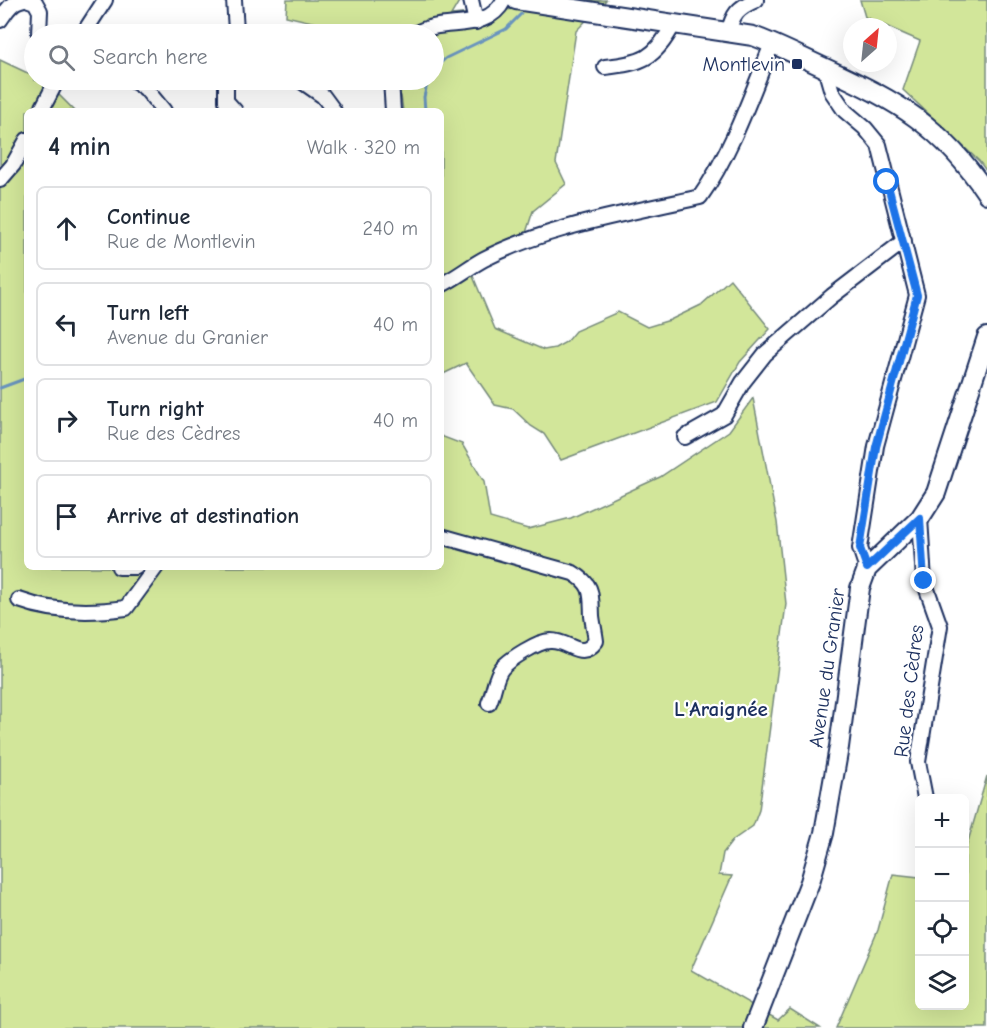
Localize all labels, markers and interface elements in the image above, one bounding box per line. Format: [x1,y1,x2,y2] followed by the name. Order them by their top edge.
[843,18,897,72] north arrow
[24,24,444,90] search box
[45,41,78,74] icon: search
[93,44,208,70] text: Search here
[703,53,785,76] place label: Montlevin
[790,57,804,71] marker: Montlevin
[48,132,111,162] text: 4 min
[307,136,420,159] text: Walk · 320 m
[873,168,899,194] route start
[107,204,190,230] text: Continue
[50,212,83,245] icon: ahead
[363,217,418,240] text: 240 m
[107,230,256,253] text: Rue de Montlevin
[107,300,189,326] text: Turn left
[50,308,83,341] icon: left
[373,313,418,336] text: 40 m
[107,326,268,349] text: Avenue du Granier
[107,396,204,422] text: Turn right
[50,404,83,437] icon: right
[373,409,418,432] text: 40 m
[107,422,240,445] text: Rue des Cèdres
[50,500,83,533] icon: arrive
[107,503,299,529] text: Arrive at destination
[910,567,936,593] route end
[804,587,850,749] street label: Avenue du Granier
[889,623,929,759] street label: Rue des Cèdres
[674,697,768,721] district label: L'Araignée
[915,794,969,1010] map controls
[915,794,969,848] button: +
[915,848,969,902] button: −
[915,902,969,956] button: locate
[915,956,969,1010] button: layers

